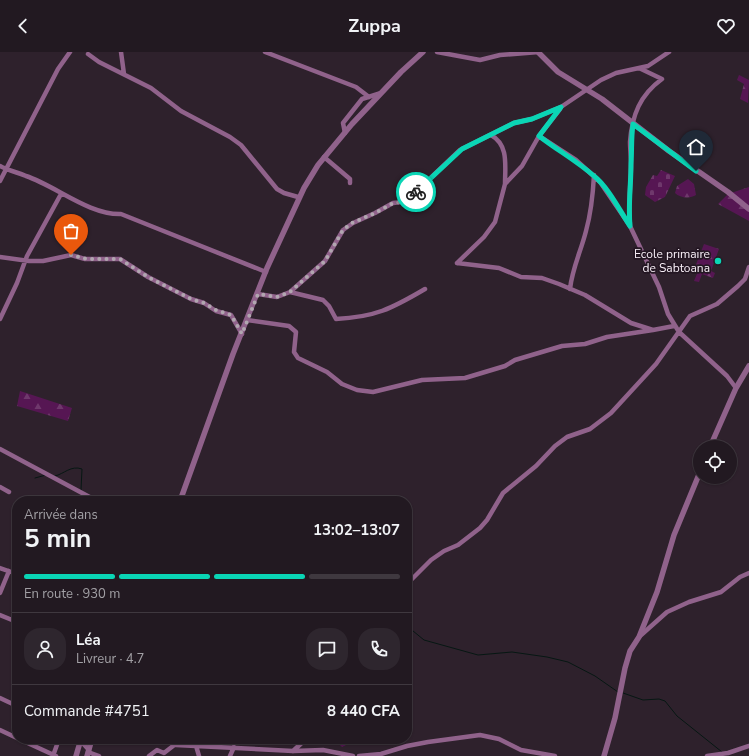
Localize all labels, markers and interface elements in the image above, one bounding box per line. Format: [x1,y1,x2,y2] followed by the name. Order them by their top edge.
[348,14,401,38] text: Zuppa
[12,15,34,37] icon: back
[715,15,737,37] icon: heart
[679,130,713,171] pin
[685,136,707,158] icon: home
[396,172,436,212] courier
[405,181,427,203] icon: bike
[54,214,88,255] pin
[60,220,82,242] icon: bag
[634,246,710,276] place label: Ecole primaire de Sabtoana
[713,256,723,266] marker: Ecole primaire de Sabtoana
[693,440,737,484] map controls
[693,440,737,484] button: locate
[24,506,98,524] text: Arrivée dans
[313,520,400,540] text: 13:02–13:07
[24,521,91,556] text: 5 min
[24,585,120,603] text: En route · 930 m
[24,628,66,670] button: person
[306,628,348,670] button: chat
[358,628,400,670] button: phone
[76,630,101,650] text: Léa
[76,650,144,668] text: Livreur · 4.7
[24,701,150,721] text: Commande #4751
[327,701,400,721] text: 8 440 CFA

